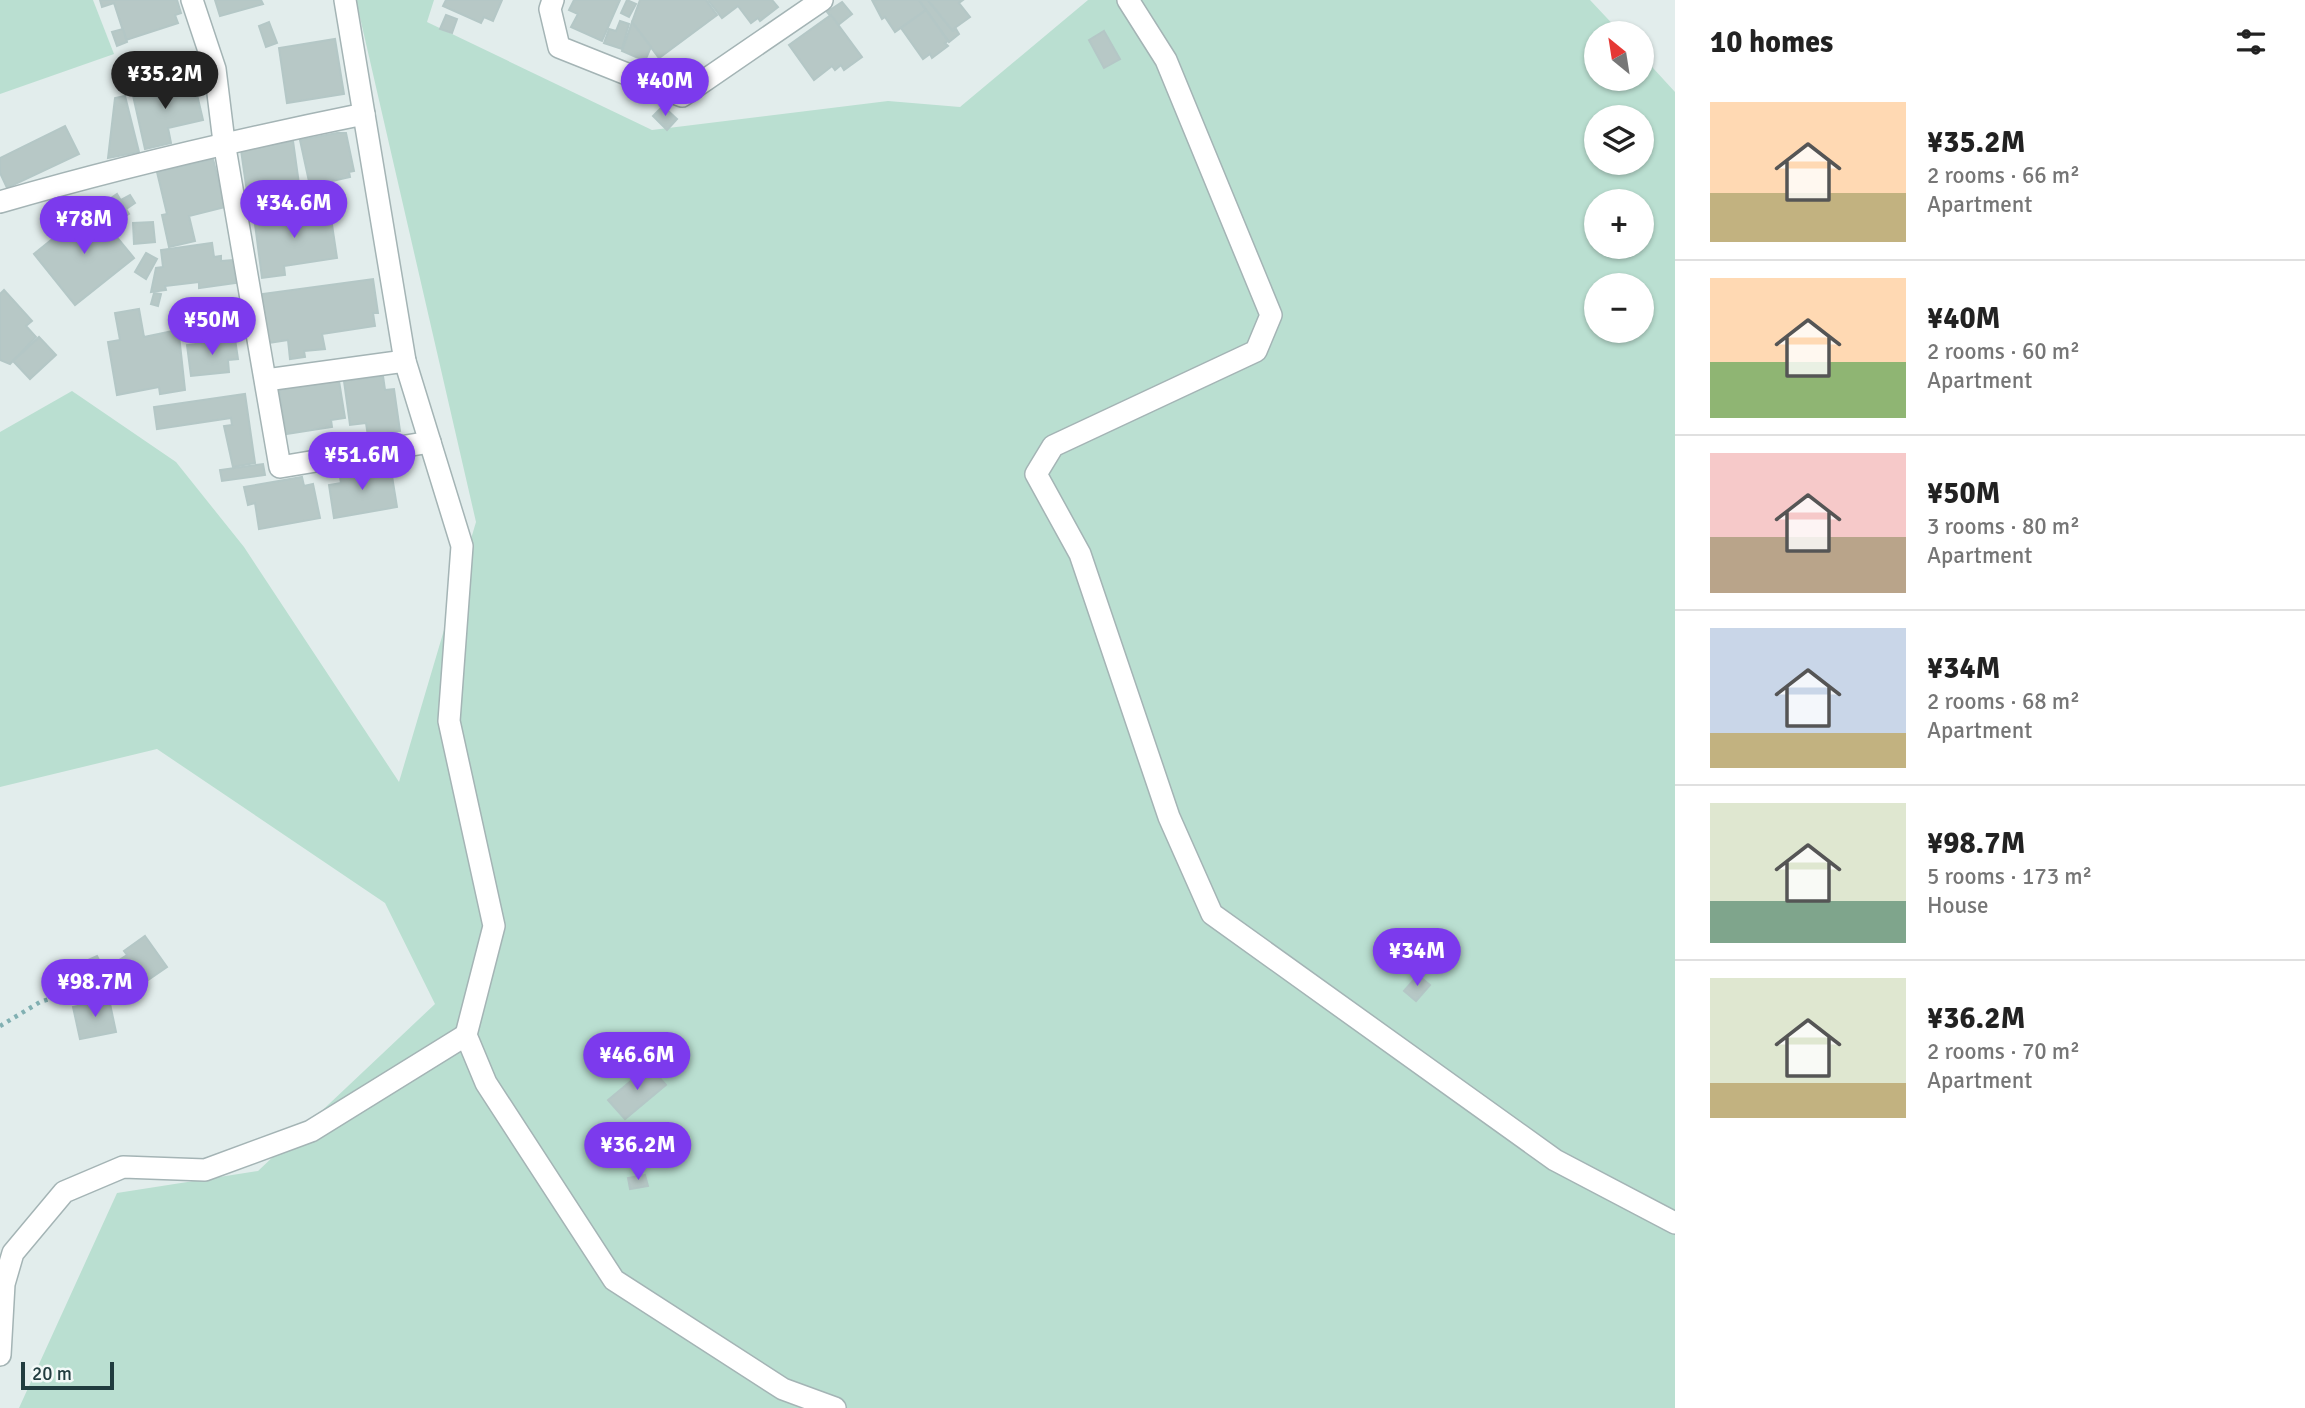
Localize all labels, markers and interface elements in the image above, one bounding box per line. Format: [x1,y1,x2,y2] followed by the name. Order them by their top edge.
[1584,21,1654,91] north arrow
[1584,21,1654,343] map controls
[2232,23,2270,61] icon: filters
[1710,24,1833,61] text: 10 homes
[108,52,222,111] pin: ¥35.2M
[624,58,706,118] pin: ¥40M
[127,59,203,88] text: ¥35.2M
[637,66,693,95] text: ¥40M
[1584,105,1654,175] button: layers
[1927,124,2025,161] text: ¥35.2M
[1766,130,1850,214] icon: home
[1927,161,2080,190] text: 2 rooms · 66 m²
[237,180,351,240] pin: ¥34.6M
[256,188,332,217] text: ¥34.6M
[1584,189,1654,259] button: +
[1927,190,2032,219] text: Apartment
[43,196,125,256] pin: ¥78M
[56,204,112,233] text: ¥78M
[1584,273,1654,343] button: −
[171,298,253,357] pin: ¥50M
[1927,300,2001,337] text: ¥40M
[184,305,240,334] text: ¥50M
[1766,306,1850,390] icon: home
[1927,337,2080,366] text: 2 rooms · 60 m²
[1927,366,2032,395] text: Apartment
[305,433,419,492] pin: ¥51.6M
[324,440,400,469] text: ¥51.6M
[1927,475,2001,512] text: ¥50M
[1766,481,1850,565] icon: home
[1927,512,2080,541] text: 3 rooms · 80 m²
[1927,541,2032,570] text: Apartment
[1927,650,2001,687] text: ¥34M
[1766,656,1850,740] icon: home
[1927,687,2080,716] text: 2 rooms · 68 m²
[1927,716,2032,745] text: Apartment
[1927,825,2025,862] text: ¥98.7M
[1766,831,1850,915] icon: home
[1927,862,2092,891] text: 5 rooms · 173 m²
[1927,891,1989,920] text: House
[1376,928,1458,988] pin: ¥34M
[1389,936,1445,965] text: ¥34M
[38,960,152,1019] pin: ¥98.7M
[57,967,133,996] text: ¥98.7M
[1927,1000,2025,1037] text: ¥36.2M
[1766,1006,1850,1090] icon: home
[580,1032,694,1092] pin: ¥46.6M
[1927,1037,2080,1066] text: 2 rooms · 70 m²
[599,1040,675,1069] text: ¥46.6M
[1927,1066,2032,1095] text: Apartment
[581,1122,695,1182] pin: ¥36.2M
[600,1130,676,1159] text: ¥36.2M
[21,1359,114,1391] scale bar
[32,1362,72,1386] text: 20 m

